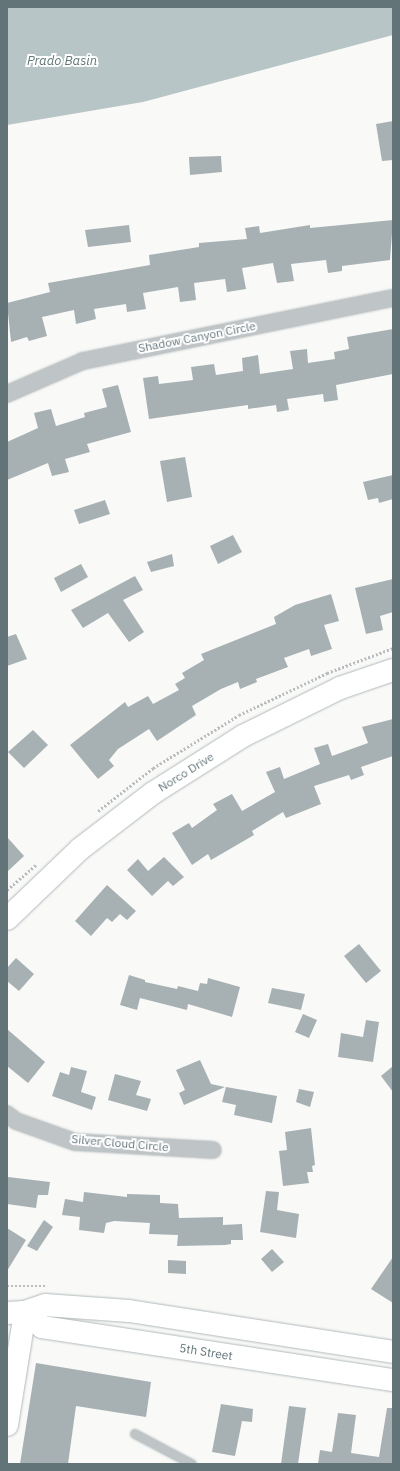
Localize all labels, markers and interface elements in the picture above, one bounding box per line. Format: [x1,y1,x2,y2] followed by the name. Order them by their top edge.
[27,53,97,69] water label: Prado Basin
[137,319,257,355] street label: Shadow Canyon Circle
[156,749,216,795] street label: Norco Drive
[71,1132,169,1154] street label: Silver Cloud Circle
[178,1341,234,1363] street label: 5th Street

